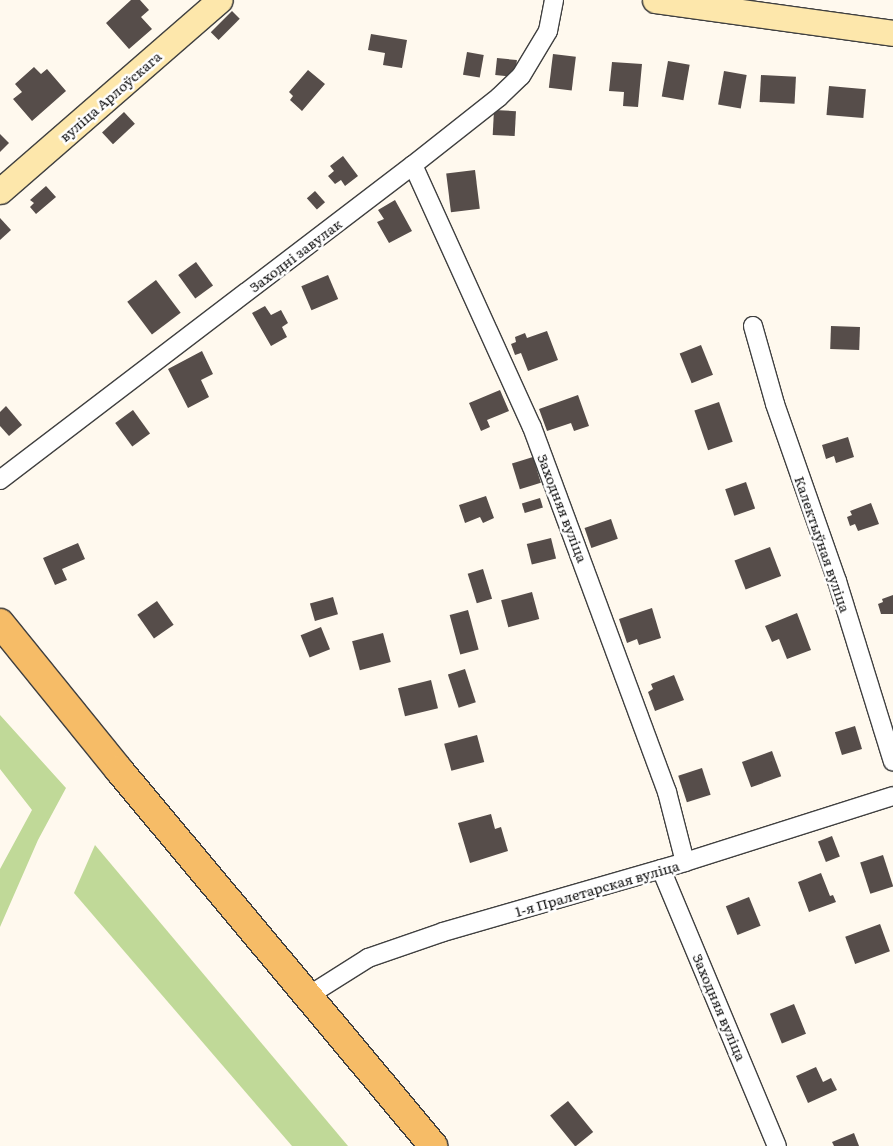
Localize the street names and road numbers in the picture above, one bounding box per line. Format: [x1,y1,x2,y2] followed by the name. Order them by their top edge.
[56,47,164,145] street label: вуліца Арлоўскага
[246,215,344,295] street label: Заходні завулак
[535,451,591,565] street label: Заходняя вуліца
[792,474,854,614] street label: Калектыўная вуліца
[513,856,681,920] street label: 1-я Пралетарская вуліца
[690,951,750,1063] street label: Заходняя вуліца

